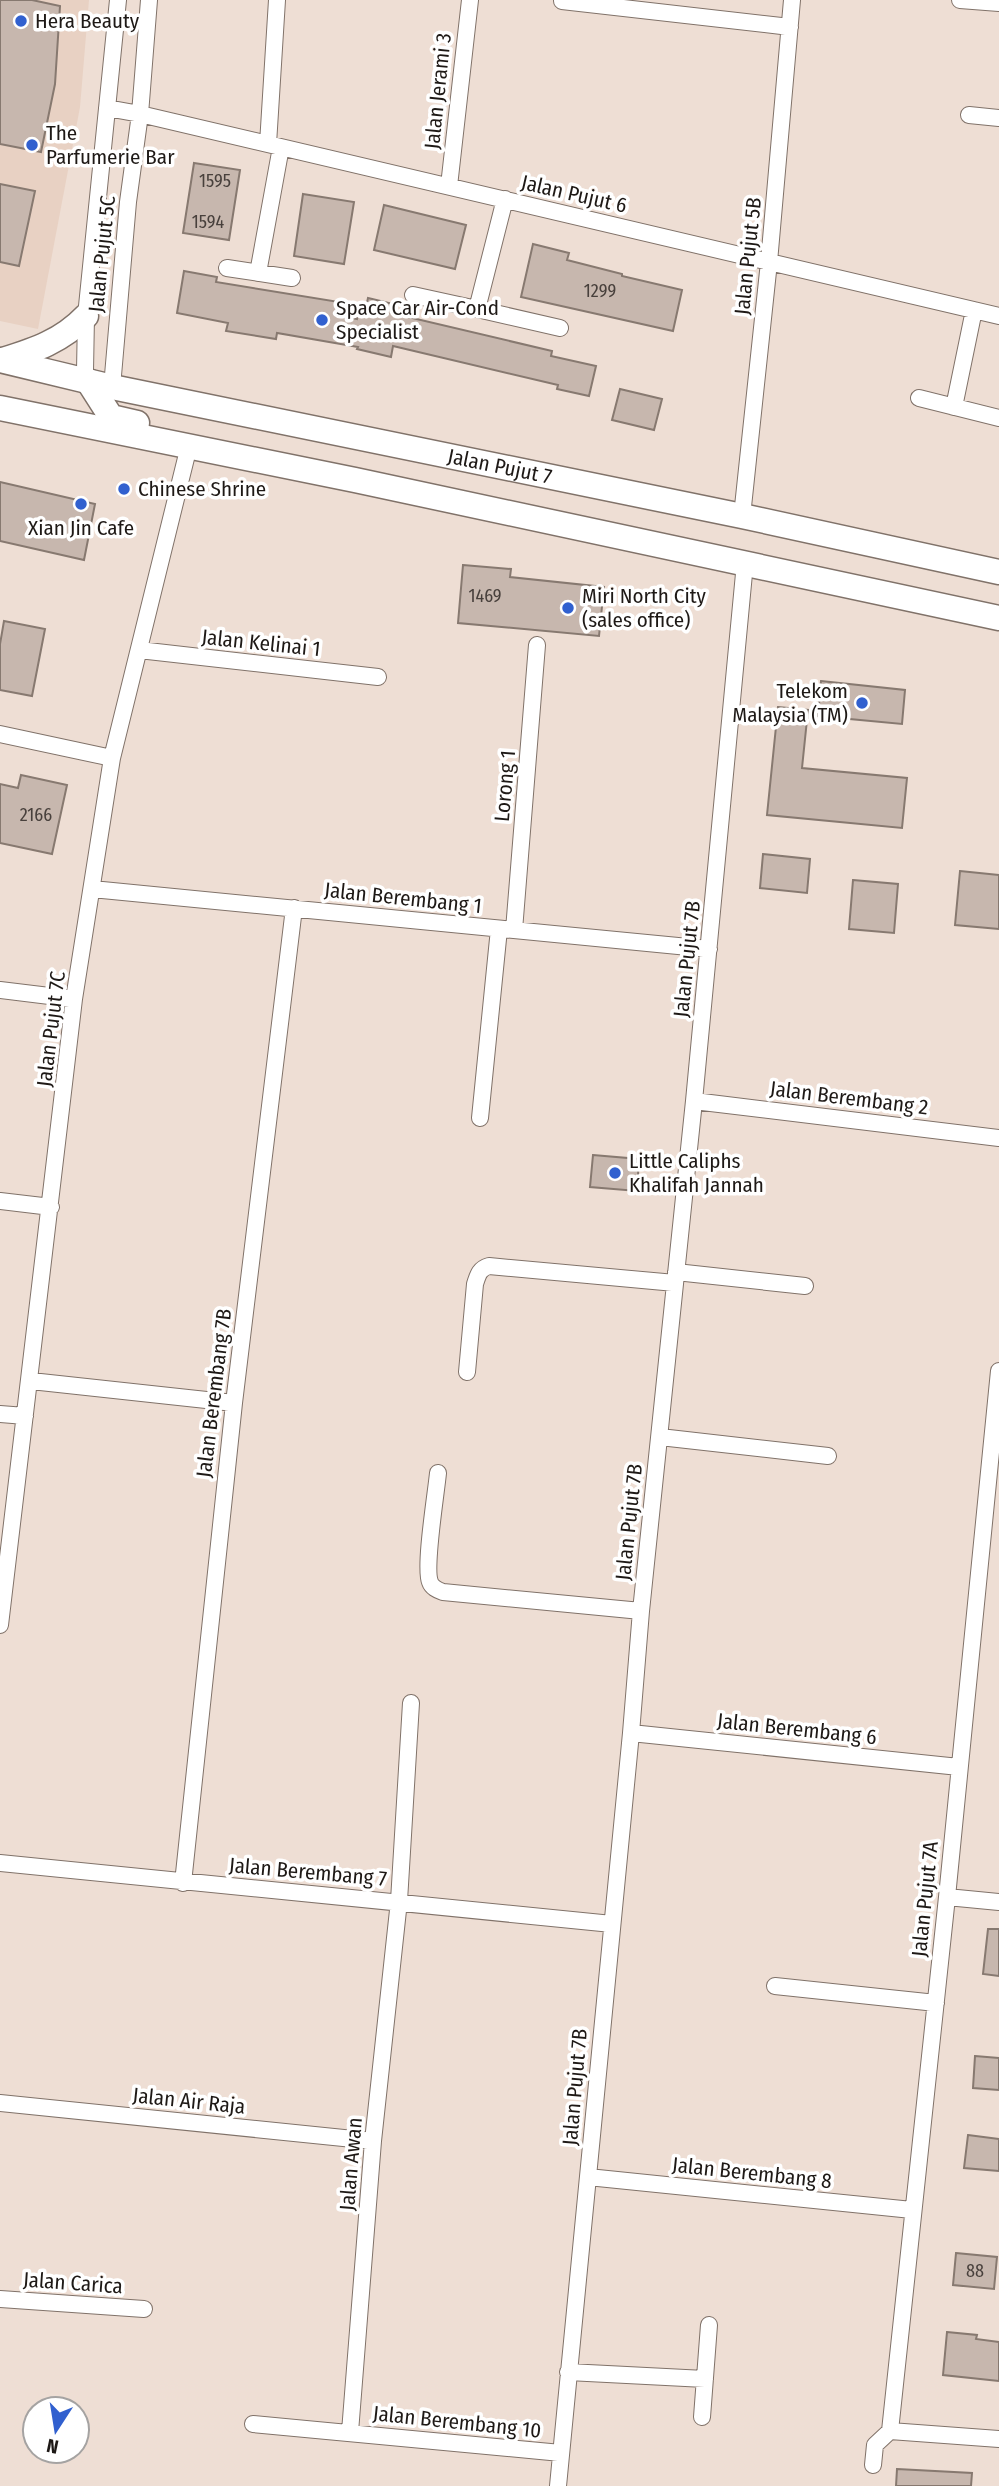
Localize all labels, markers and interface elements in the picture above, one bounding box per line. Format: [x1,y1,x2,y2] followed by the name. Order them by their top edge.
[35,8,140,34] place label: Hera Beauty
[13,13,29,29] marker: Hera Beauty
[419,32,457,150] street label: Jalan Jerami 3
[46,120,175,170] place label: The Parfumerie Bar
[24,137,40,153] marker: The Parfumerie Bar
[519,169,629,219] street label: Jalan Pujut 6
[199,170,231,192] house number: 1595
[83,194,121,314] street label: Jalan Pujut 5C
[729,196,767,316] street label: Jalan Pujut 5B
[192,211,224,233] house number: 1594
[584,280,616,302] house number: 1299
[336,295,499,345] place label: Space Car Air-Cond Specialist
[314,312,330,328] marker: Space Car Air-Cond Specialist
[445,443,554,490] street label: Jalan Pujut 7
[138,476,266,502] place label: Chinese Shrine
[116,481,132,497] marker: Chinese Shrine
[73,496,89,512] marker: Xian Jin Cafe
[28,515,134,541] place label: Xian Jin Cafe
[582,583,707,633] place label: Miri North City (sales office)
[468,585,502,607] house number: 1469
[560,600,576,616] marker: Miri North City (sales office)
[200,624,322,662] street label: Jalan Kelinai 1
[732,678,848,728] place label: Telekom Malaysia (TM)
[854,695,870,711] marker: Telekom Malaysia (TM)
[489,749,521,823] street label: Lorong 1
[20,804,52,826] house number: 2166
[323,877,483,919] street label: Jalan Berembang 1
[668,899,706,1019] street label: Jalan Pujut 7B
[31,969,71,1088] street label: Jalan Pujut 7C
[768,1075,930,1121] street label: Jalan Berembang 2
[629,1148,764,1198] place label: Little Caliphs Khalifah Jannah
[607,1165,623,1181] marker: Little Caliphs Khalifah Jannah
[191,1307,237,1479] street label: Jalan Berembang 7B
[610,1462,648,1582] street label: Jalan Pujut 7B
[716,1708,878,1750] street label: Jalan Berembang 6
[906,1840,944,1958] street label: Jalan Pujut 7A
[228,1852,388,1892] street label: Jalan Berembang 7
[557,2028,593,2146] street label: Jalan Pujut 7B
[131,2082,247,2120] street label: Jalan Air Raja
[334,2116,368,2212] street label: Jalan Awan
[671,2152,833,2194] street label: Jalan Berembang 8
[966,2260,984,2282] house number: 88
[22,2267,124,2299] street label: Jalan Carica
[21,2395,91,2465] north arrow
[372,2400,542,2444] street label: Jalan Berembang 10
[45,2434,61,2459] text: N

